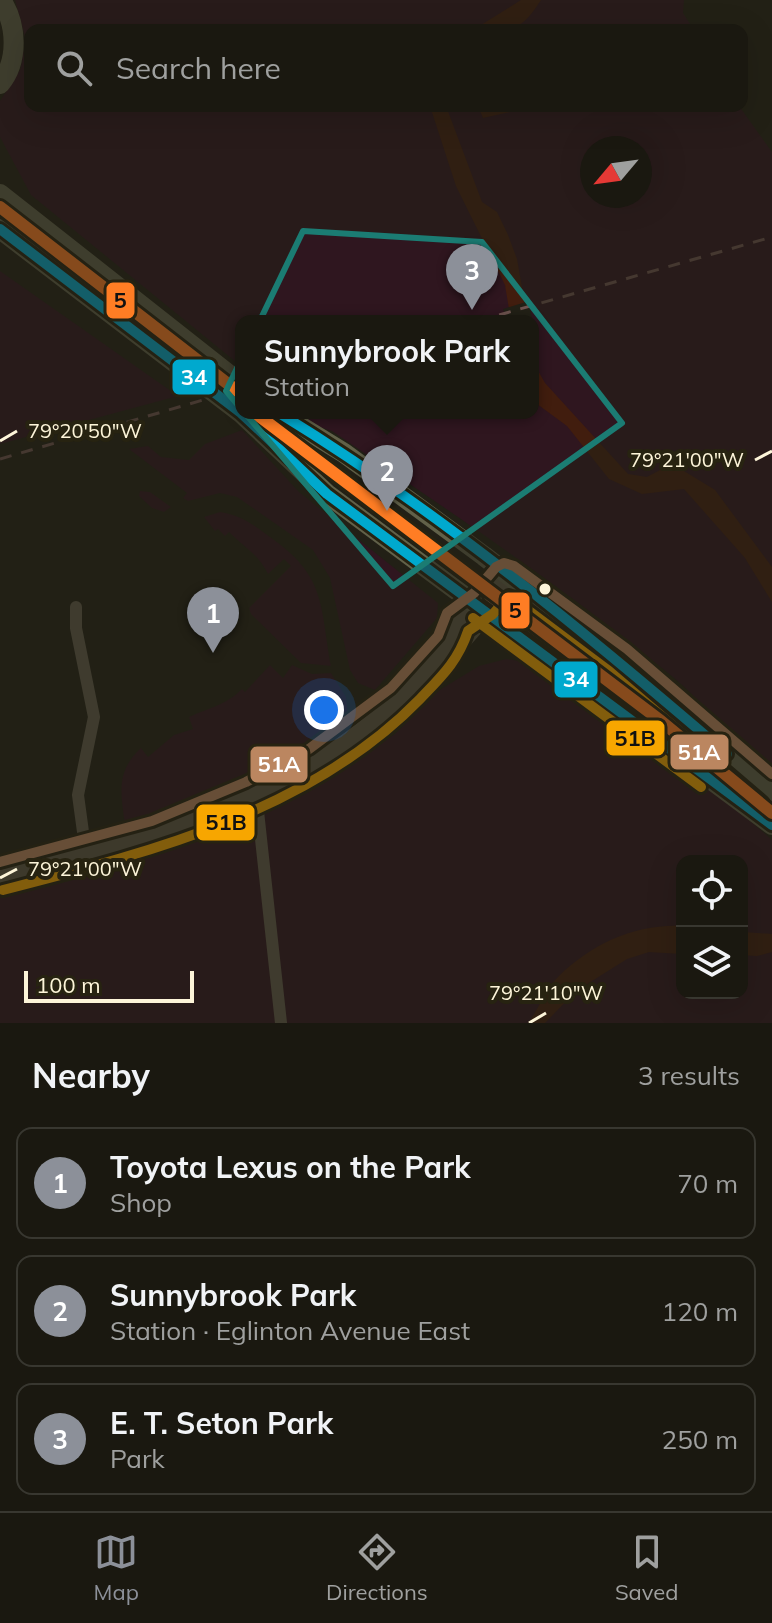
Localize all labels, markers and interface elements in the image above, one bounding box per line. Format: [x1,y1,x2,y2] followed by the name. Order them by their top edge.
[24,24,748,112] search box
[52,46,96,90] icon: search
[116,49,281,87] text: Search here
[580,136,652,208] north arrow
[446,244,498,310] pin: 3
[105,281,136,320] line badge: 5
[113,286,127,314] text: 5
[235,315,539,419] popup
[264,332,510,370] text: Sunnybrook Park
[171,358,217,396] line badge: 34
[181,363,207,391] text: 34
[264,370,350,403] text: Station
[28,418,142,443] text: 79°20'50"W
[361,445,413,511] pin: 2
[630,447,744,472] text: 79°21'00"W
[537,581,553,597] unlabelled marker
[187,587,239,653] pin: 1
[500,591,531,630] line badge: 5
[508,596,522,624] text: 5
[553,660,599,699] line badge: 34
[563,665,589,693] text: 34
[304,690,344,730] your location
[605,719,666,757] line badge: 51B
[614,724,656,752] text: 51B
[669,733,730,771] line badge: 51A
[678,738,721,766] text: 51A
[249,745,309,784] line badge: 51A
[258,750,301,778] text: 51A
[195,803,256,842] line badge: 51B
[205,808,247,836] text: 51B
[676,855,748,999] map controls
[676,855,748,927] button: locate
[28,856,142,881] text: 79°21'00"W
[676,927,748,999] button: layers
[24,967,194,1003] scale bar
[36,971,101,999] text: 100 m
[489,980,603,1005] text: 79°21'10"W
[32,1054,150,1097] text: Nearby
[638,1059,740,1092] text: 3 results
[110,1148,471,1186] text: Toyota Lexus on the Park
[52,1167,68,1200] text: 1
[677,1167,738,1200] text: 70 m
[110,1186,172,1219] text: Shop
[110,1276,356,1314] text: Sunnybrook Park
[52,1295,68,1328] text: 2
[662,1295,738,1328] text: 120 m
[110,1314,470,1347] text: Station · Eglinton Avenue East
[110,1404,333,1442] text: E. T. Seton Park
[52,1423,68,1456] text: 3
[662,1423,738,1456] text: 250 m
[110,1442,165,1475] text: Park
[94,1530,139,1606] tab: Map
[326,1530,428,1606] tab: Directions
[615,1530,678,1606] tab: Saved

